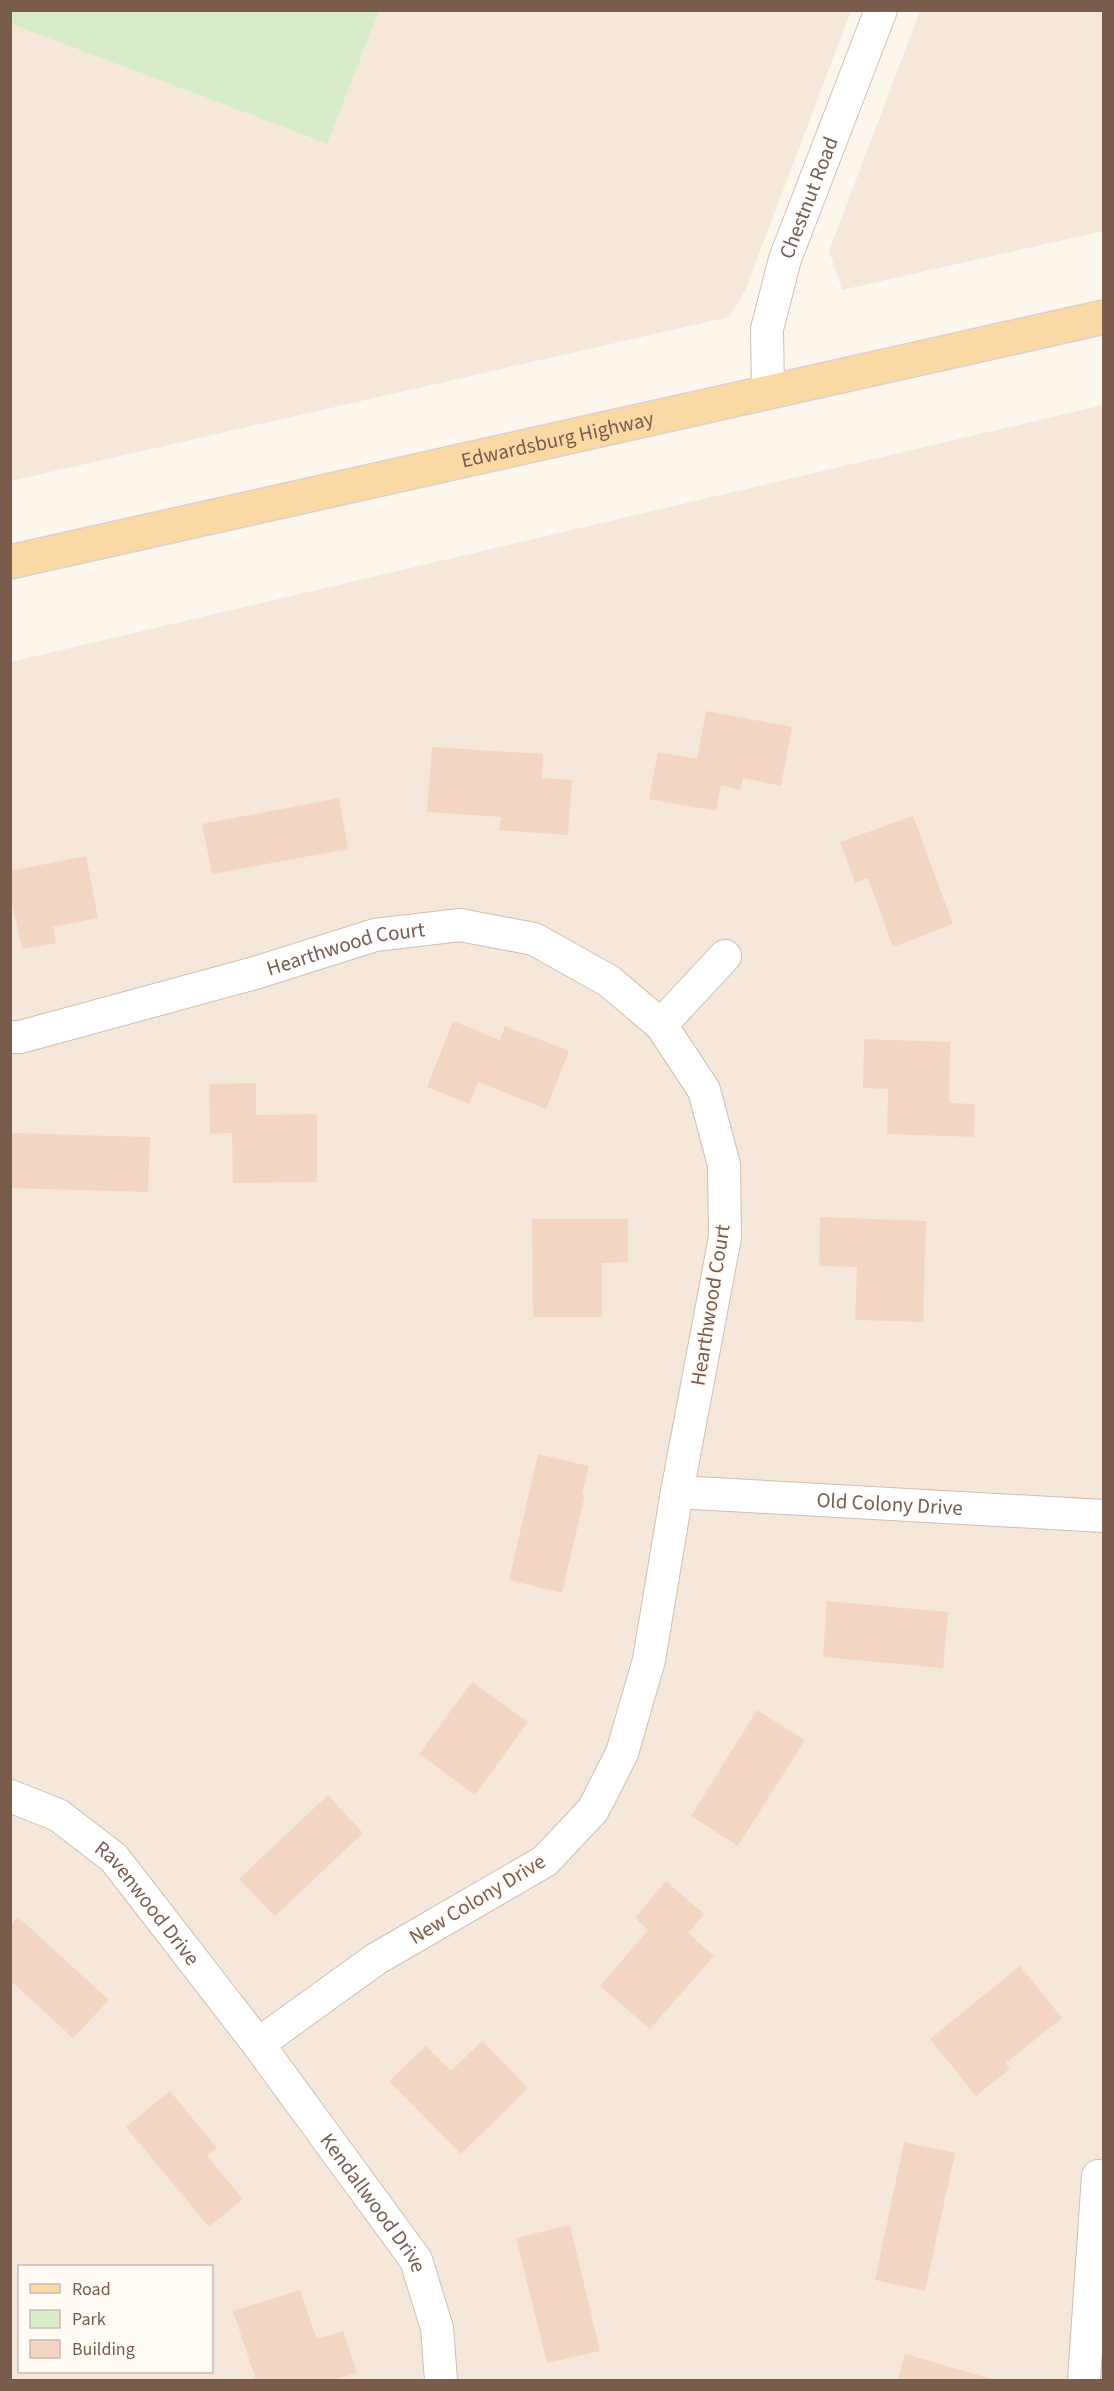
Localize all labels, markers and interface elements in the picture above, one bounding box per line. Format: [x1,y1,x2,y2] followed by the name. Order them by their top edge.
[771,132,846,263] street label: Chestnut Road
[458,403,657,476] street label: Edwardsburg Highway
[263,914,427,983] street label: Hearthwood Court
[682,1222,738,1388] street label: Hearthwood Court
[816,1485,964,1523] street label: Old Colony Drive
[88,1833,207,1972] street label: Ravenwood Drive
[403,1846,551,1952] street label: New Colony Drive
[313,2127,434,2276] street label: Kendallwood Drive
[18,2265,213,2373] legend
[72,2277,111,2302] text: Road
[72,2307,106,2332] text: Park
[72,2337,135,2362] text: Building

